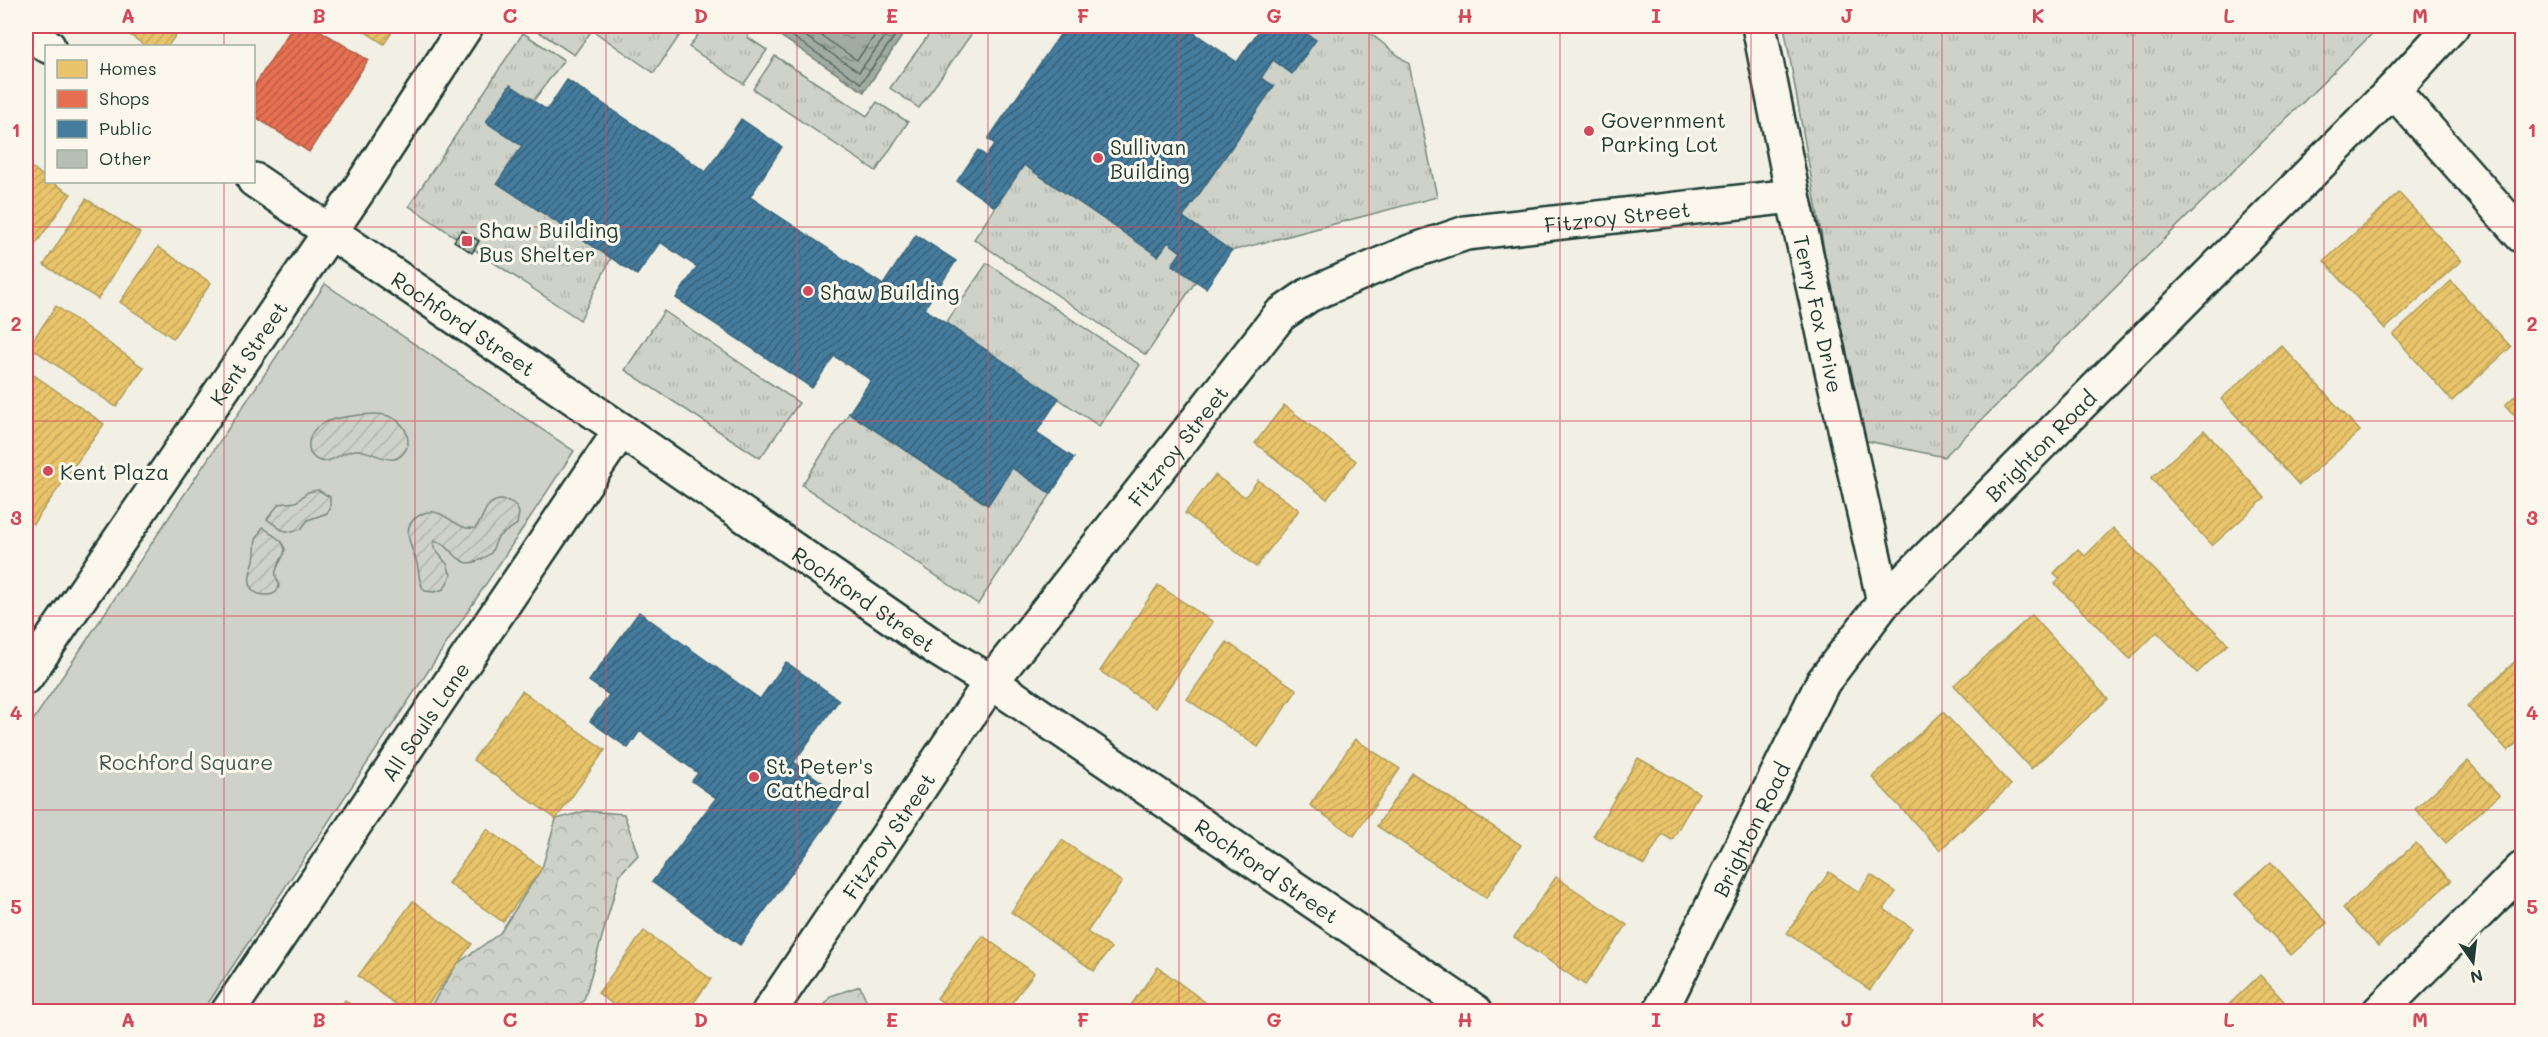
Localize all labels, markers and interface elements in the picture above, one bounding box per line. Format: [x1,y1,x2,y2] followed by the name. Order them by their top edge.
[121,2,135,28] text: A
[312,2,326,28] text: B
[503,2,518,28] text: C
[694,2,708,28] text: D
[886,2,898,28] text: E
[1077,2,1090,28] text: F
[1266,2,1282,28] text: G
[1457,2,1473,28] text: H
[1651,2,1661,28] text: I
[1840,2,1854,28] text: J
[2031,2,2045,28] text: K
[2223,2,2235,28] text: L
[2412,2,2428,28] text: M
[45,45,255,183] legend
[99,56,157,80] text: Homes
[99,86,150,110] text: Shops
[1601,106,1726,157] place label: Government Parking Lot
[12,116,20,142] text: 1
[99,116,152,140] text: Public
[2528,116,2536,142] text: 1
[1582,124,1596,138] marker: Government Parking Lot
[1110,133,1190,184] place label: Sullivan Building
[99,146,152,170] text: Other
[1091,151,1105,165] marker: Sullivan Building
[1543,194,1691,238] street label: Fitzroy Street
[479,216,619,267] place label: Shaw Building Bus Shelter
[1789,232,1850,395] street label: Terry Fox Drive
[460,234,474,248] marker: Shaw Building Bus Shelter
[387,264,541,382] street label: Rochford Street
[820,278,960,305] place label: Shaw Building
[801,284,815,298] marker: Shaw Building
[203,295,293,410] street label: Kent Street
[10,310,22,336] text: 2
[2526,310,2538,336] text: 2
[1121,379,1233,511] street label: Fitzroy Street
[1979,384,2101,506] street label: Brighton Road
[60,458,169,485] place label: Kent Plaza
[41,464,55,478] marker: Kent Plaza
[10,504,22,530] text: 3
[2526,504,2538,530] text: 3
[788,539,941,657] street label: Rochford Street
[374,656,474,786] street label: All Souls Lane
[10,699,23,725] text: 4
[2526,699,2539,725] text: 4
[99,748,273,775] park label: Rochford Square
[766,752,873,803] place label: St. Peter's Cathedral
[1706,757,1795,901] street label: Brighton Road
[836,767,940,904] street label: Fitzroy Street
[747,770,761,784] marker: St. Peter's Cathedral
[1190,812,1344,928] street label: Rochford Street
[10,893,22,919] text: 5
[2526,893,2538,919] text: 5
[2443,932,2503,992] north arrow
[2468,965,2485,989] text: N
[121,1006,135,1032] text: A
[312,1006,326,1032] text: B
[503,1006,518,1032] text: C
[694,1006,708,1032] text: D
[886,1006,898,1032] text: E
[1077,1006,1090,1032] text: F
[1266,1006,1282,1032] text: G
[1457,1006,1473,1032] text: H
[1651,1006,1661,1032] text: I
[1840,1006,1854,1032] text: J
[2031,1006,2045,1032] text: K
[2223,1006,2235,1032] text: L
[2412,1006,2428,1032] text: M

